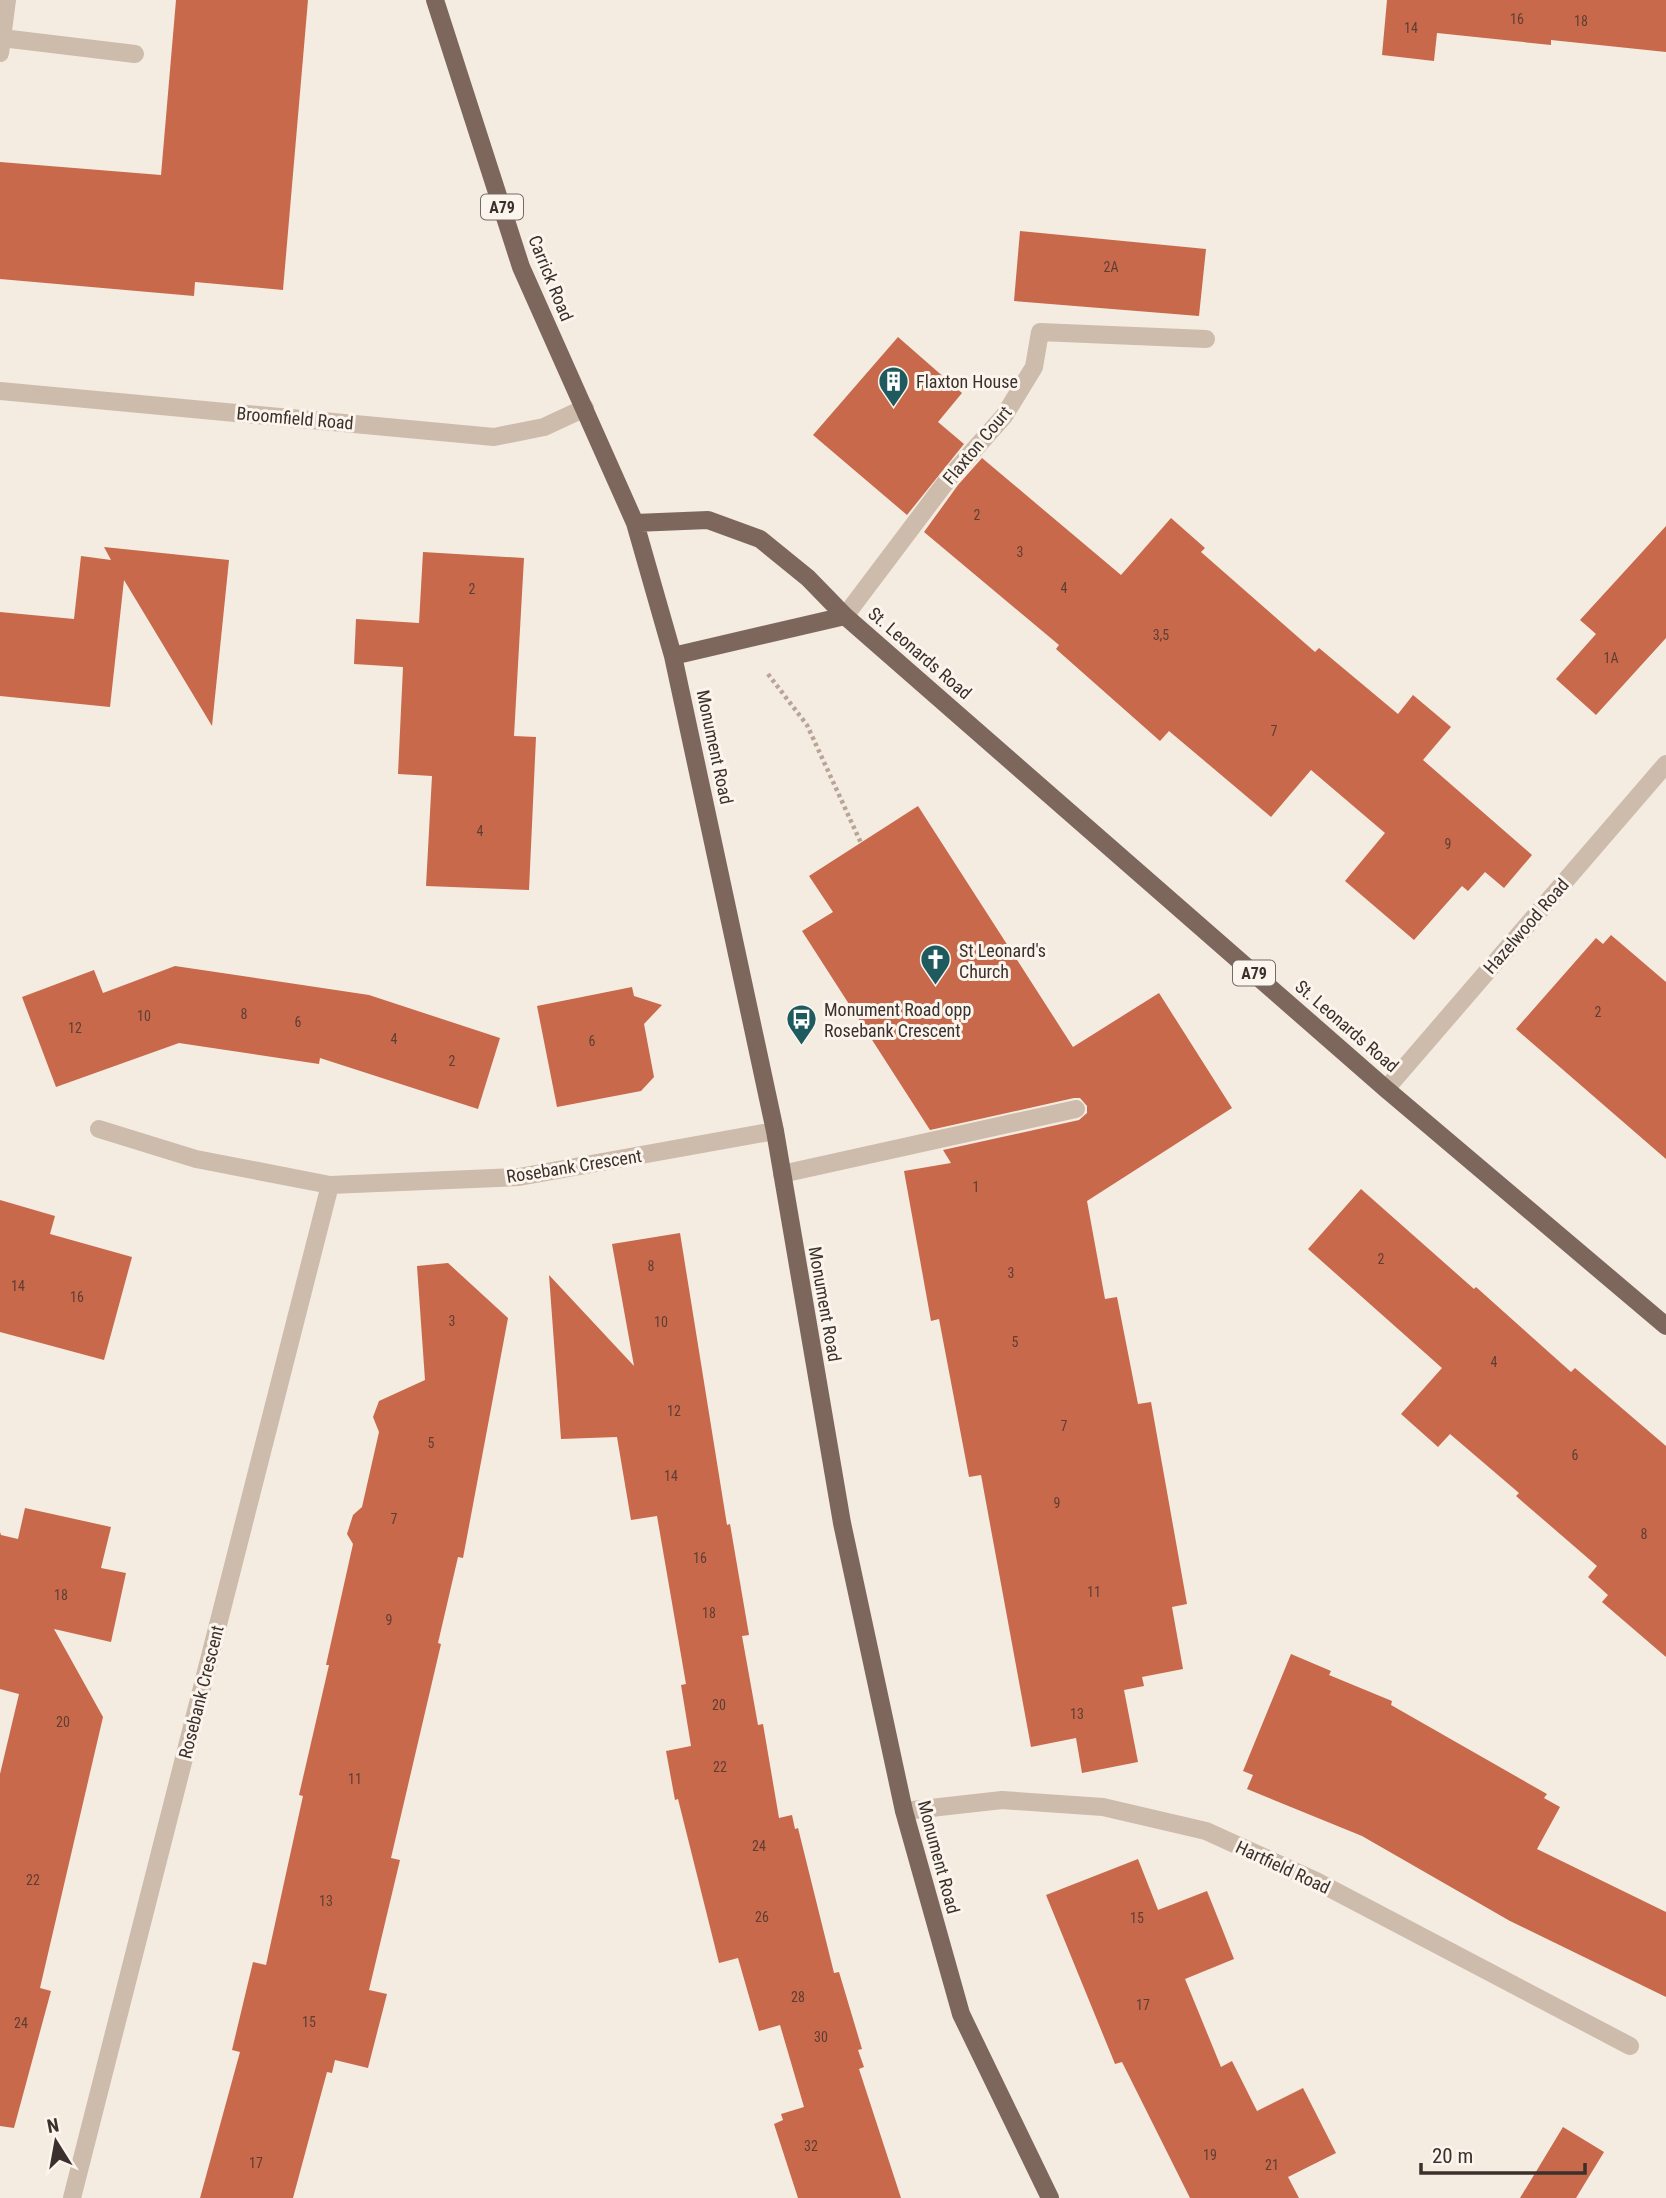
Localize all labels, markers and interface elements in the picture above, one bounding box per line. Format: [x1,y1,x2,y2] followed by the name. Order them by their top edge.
[1510,11,1524,27] house number: 16
[1574,13,1588,29] house number: 18
[1404,20,1418,36] house number: 14
[481,195,523,220] road number: A79
[524,232,578,324] street label: Carrick Road
[1104,259,1118,275] house number: 2A
[876,364,910,408] building icon: Flaxton House
[916,371,1018,392] place label: Flaxton House
[236,402,354,434] street label: Broomfield Road
[938,402,1016,488] street label: Flaxton Court
[974,507,981,523] house number: 2
[1017,544,1023,560] house number: 3
[1061,580,1068,596] house number: 4
[469,581,476,597] house number: 2
[864,603,976,703] street label: St. Leonards Road
[1153,627,1169,643] house number: 3,5
[1604,650,1618,666] house number: 1A
[693,688,737,806] street label: Monument Road
[1271,723,1278,739] house number: 7
[477,823,484,839] house number: 4
[1445,836,1451,852] house number: 9
[1479,874,1573,978] street label: Hazelwood Road
[959,940,1046,982] place label: St Leonard's Church
[919,943,953,987] church icon: St Leonard's Church
[1233,960,1275,986] road number: A79
[1291,976,1403,1076] street label: St. Leonards Road
[824,999,971,1041] place label: Monument Road opp Rosebank Crescent
[784,1002,818,1046] bus stop icon: Monument Road opp Rosebank Crescent
[1595,1004,1602,1020] house number: 2
[241,1006,248,1022] house number: 8
[137,1008,151,1024] house number: 10
[295,1014,302,1030] house number: 6
[68,1020,82,1036] house number: 12
[391,1031,398,1047] house number: 4
[589,1033,596,1049] house number: 6
[449,1053,456,1069] house number: 2
[505,1145,643,1187] street label: Rosebank Crescent
[973,1179,979,1195] house number: 1
[805,1245,845,1363] street label: Monument Road
[1378,1251,1385,1267] house number: 2
[648,1258,655,1274] house number: 8
[1008,1265,1014,1281] house number: 3
[11,1278,25,1294] house number: 14
[70,1289,84,1305] house number: 16
[449,1313,455,1329] house number: 3
[654,1314,668,1330] house number: 10
[1012,1334,1019,1350] house number: 5
[1491,1354,1498,1370] house number: 4
[667,1403,681,1419] house number: 12
[1061,1418,1068,1434] house number: 7
[428,1435,435,1451] house number: 5
[1572,1447,1579,1463] house number: 6
[664,1468,678,1484] house number: 14
[1054,1495,1060,1511] house number: 9
[391,1511,398,1527] house number: 7
[1641,1526,1648,1542] house number: 8
[693,1550,707,1566] house number: 16
[1087,1584,1101,1600] house number: 11
[54,1587,68,1603] house number: 18
[702,1605,716,1621] house number: 18
[386,1612,392,1628] house number: 9
[174,1623,228,1761] street label: Rosebank Crescent
[712,1697,726,1713] house number: 20
[1070,1706,1084,1722] house number: 13
[56,1714,70,1730] house number: 20
[713,1759,727,1775] house number: 22
[348,1771,362,1787] house number: 11
[914,1798,964,1916] street label: Monument Road
[1233,1836,1333,1898] street label: Hartfield Road
[752,1838,766,1854] house number: 24
[26,1872,40,1888] house number: 22
[319,1893,333,1909] house number: 13
[755,1909,769,1925] house number: 26
[1130,1910,1144,1926] house number: 15
[791,1989,805,2005] house number: 28
[1136,1997,1150,2013] house number: 17
[302,2014,316,2030] house number: 15
[14,2015,28,2031] house number: 24
[814,2029,828,2045] house number: 30
[21,2107,91,2177] north arrow
[45,2113,61,2138] text: N
[1421,2132,1586,2176] scale bar
[804,2138,818,2154] house number: 32
[1432,2144,1473,2168] text: 20 m
[1203,2147,1217,2163] house number: 19
[249,2155,263,2171] house number: 17
[1265,2157,1279,2173] house number: 21

